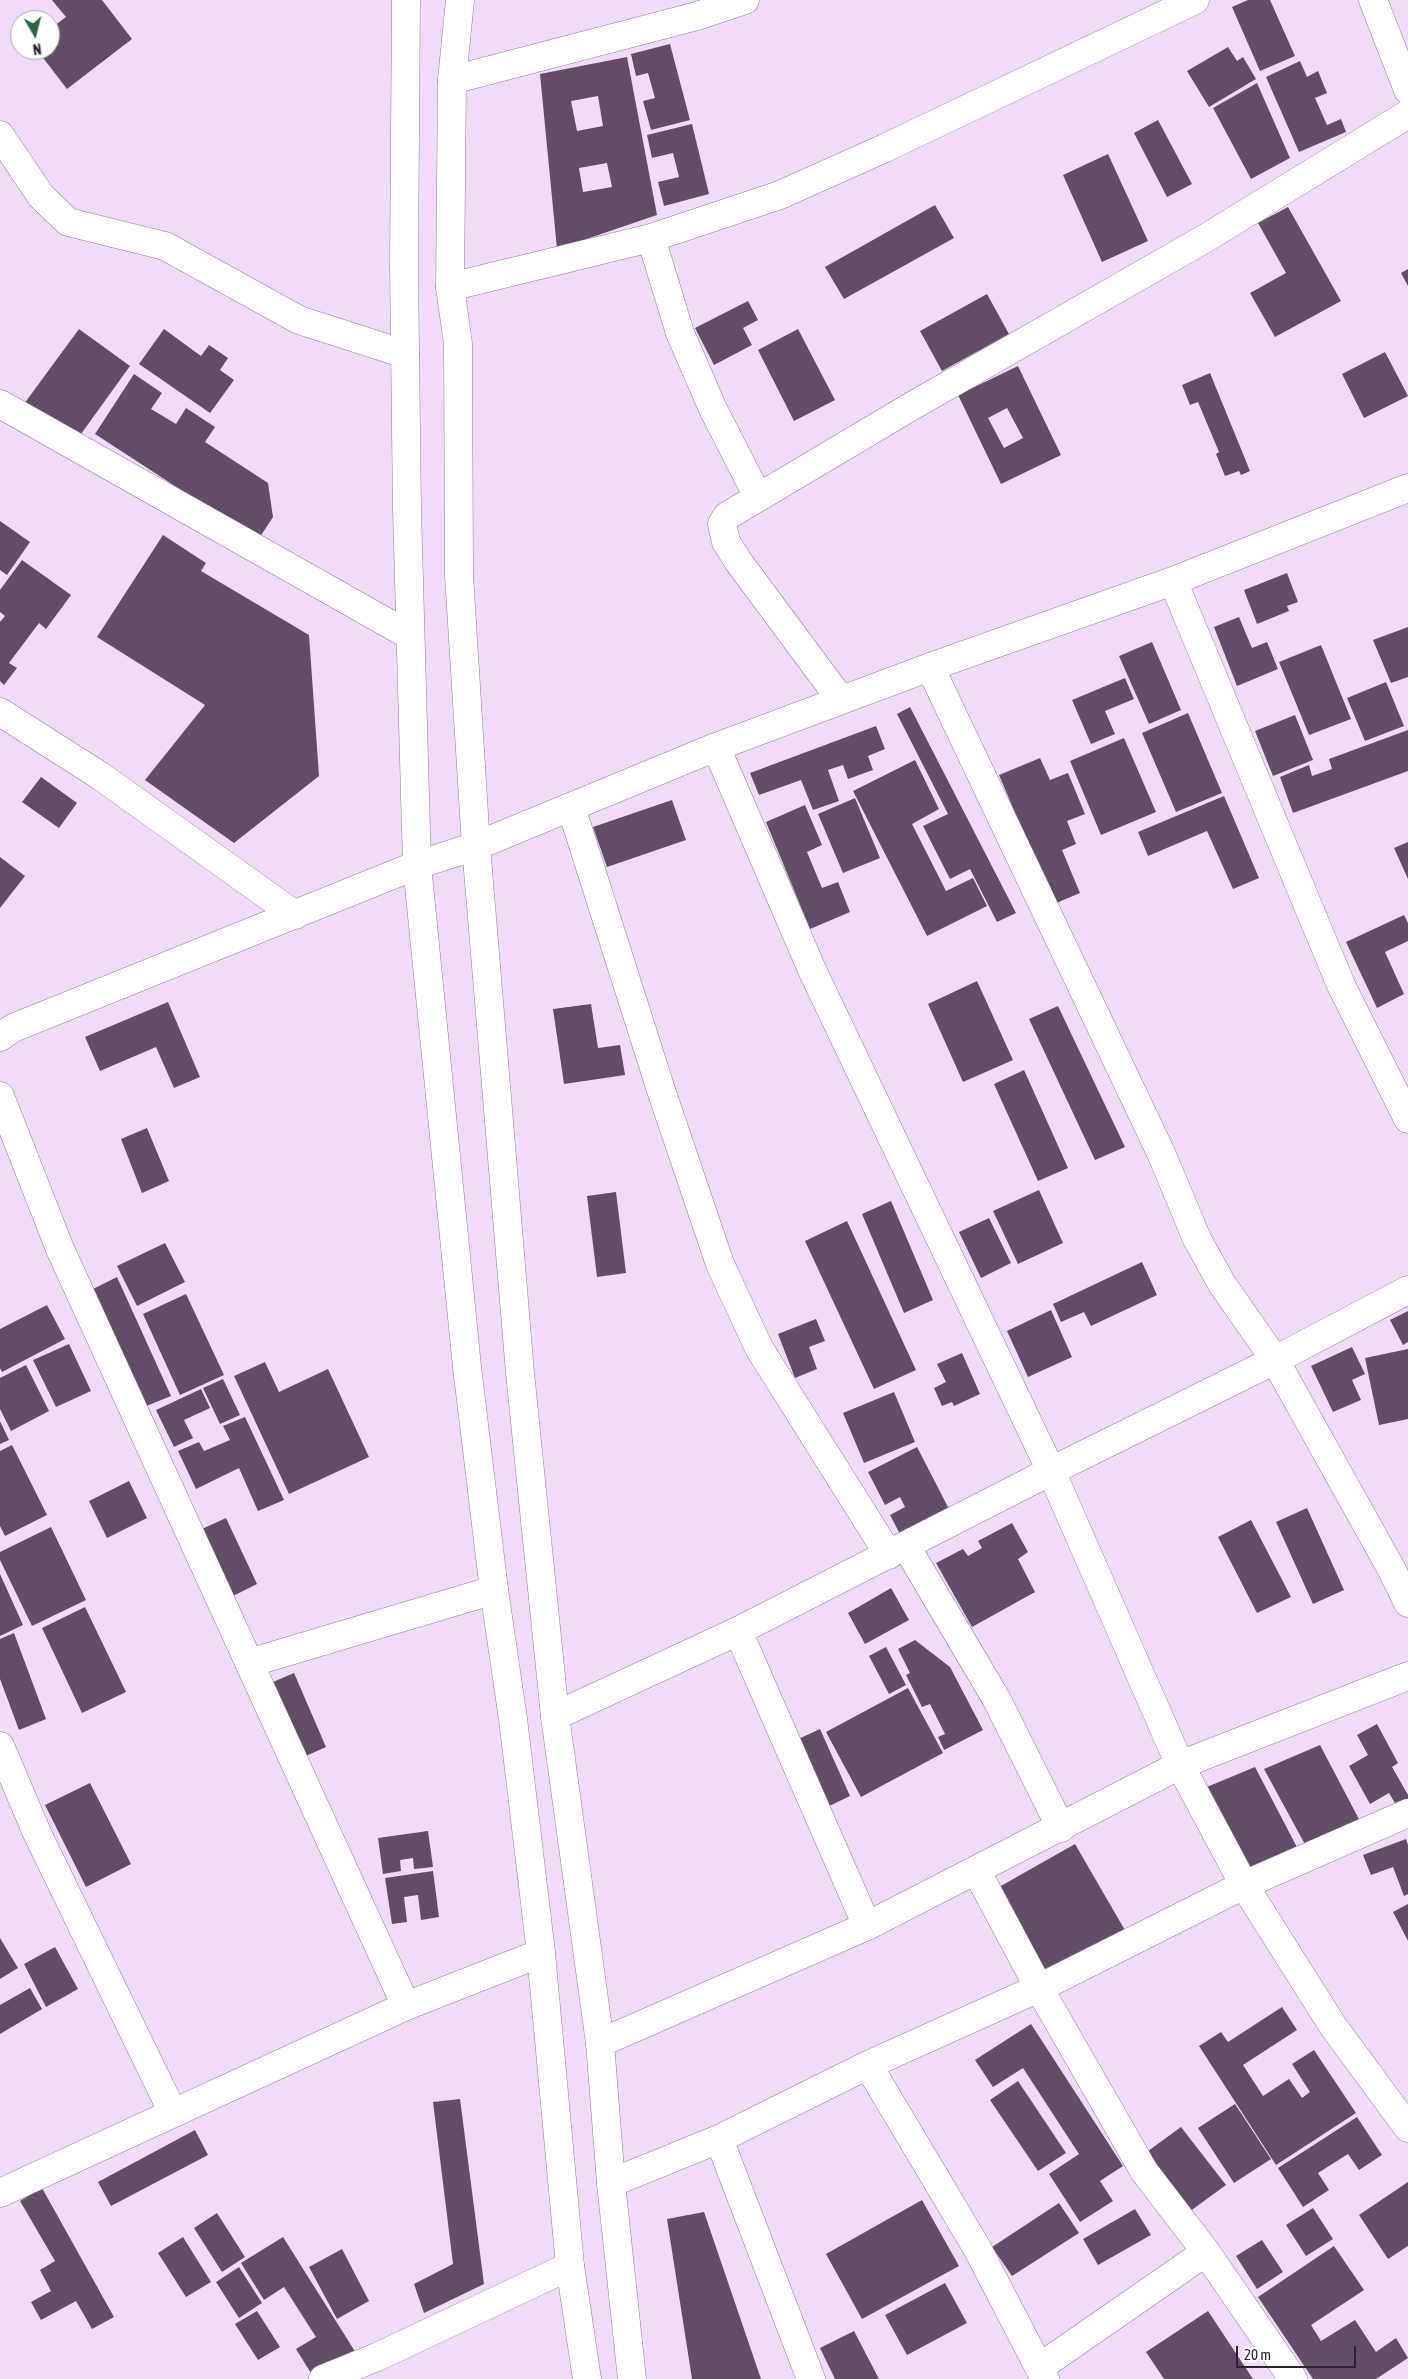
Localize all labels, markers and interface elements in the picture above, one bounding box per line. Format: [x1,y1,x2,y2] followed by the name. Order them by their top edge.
[10,10,60,60] north arrow
[32,40,42,57] text: N
[1238,2336,1358,2368] scale bar
[1244,2346,1271,2363] text: 20 m

